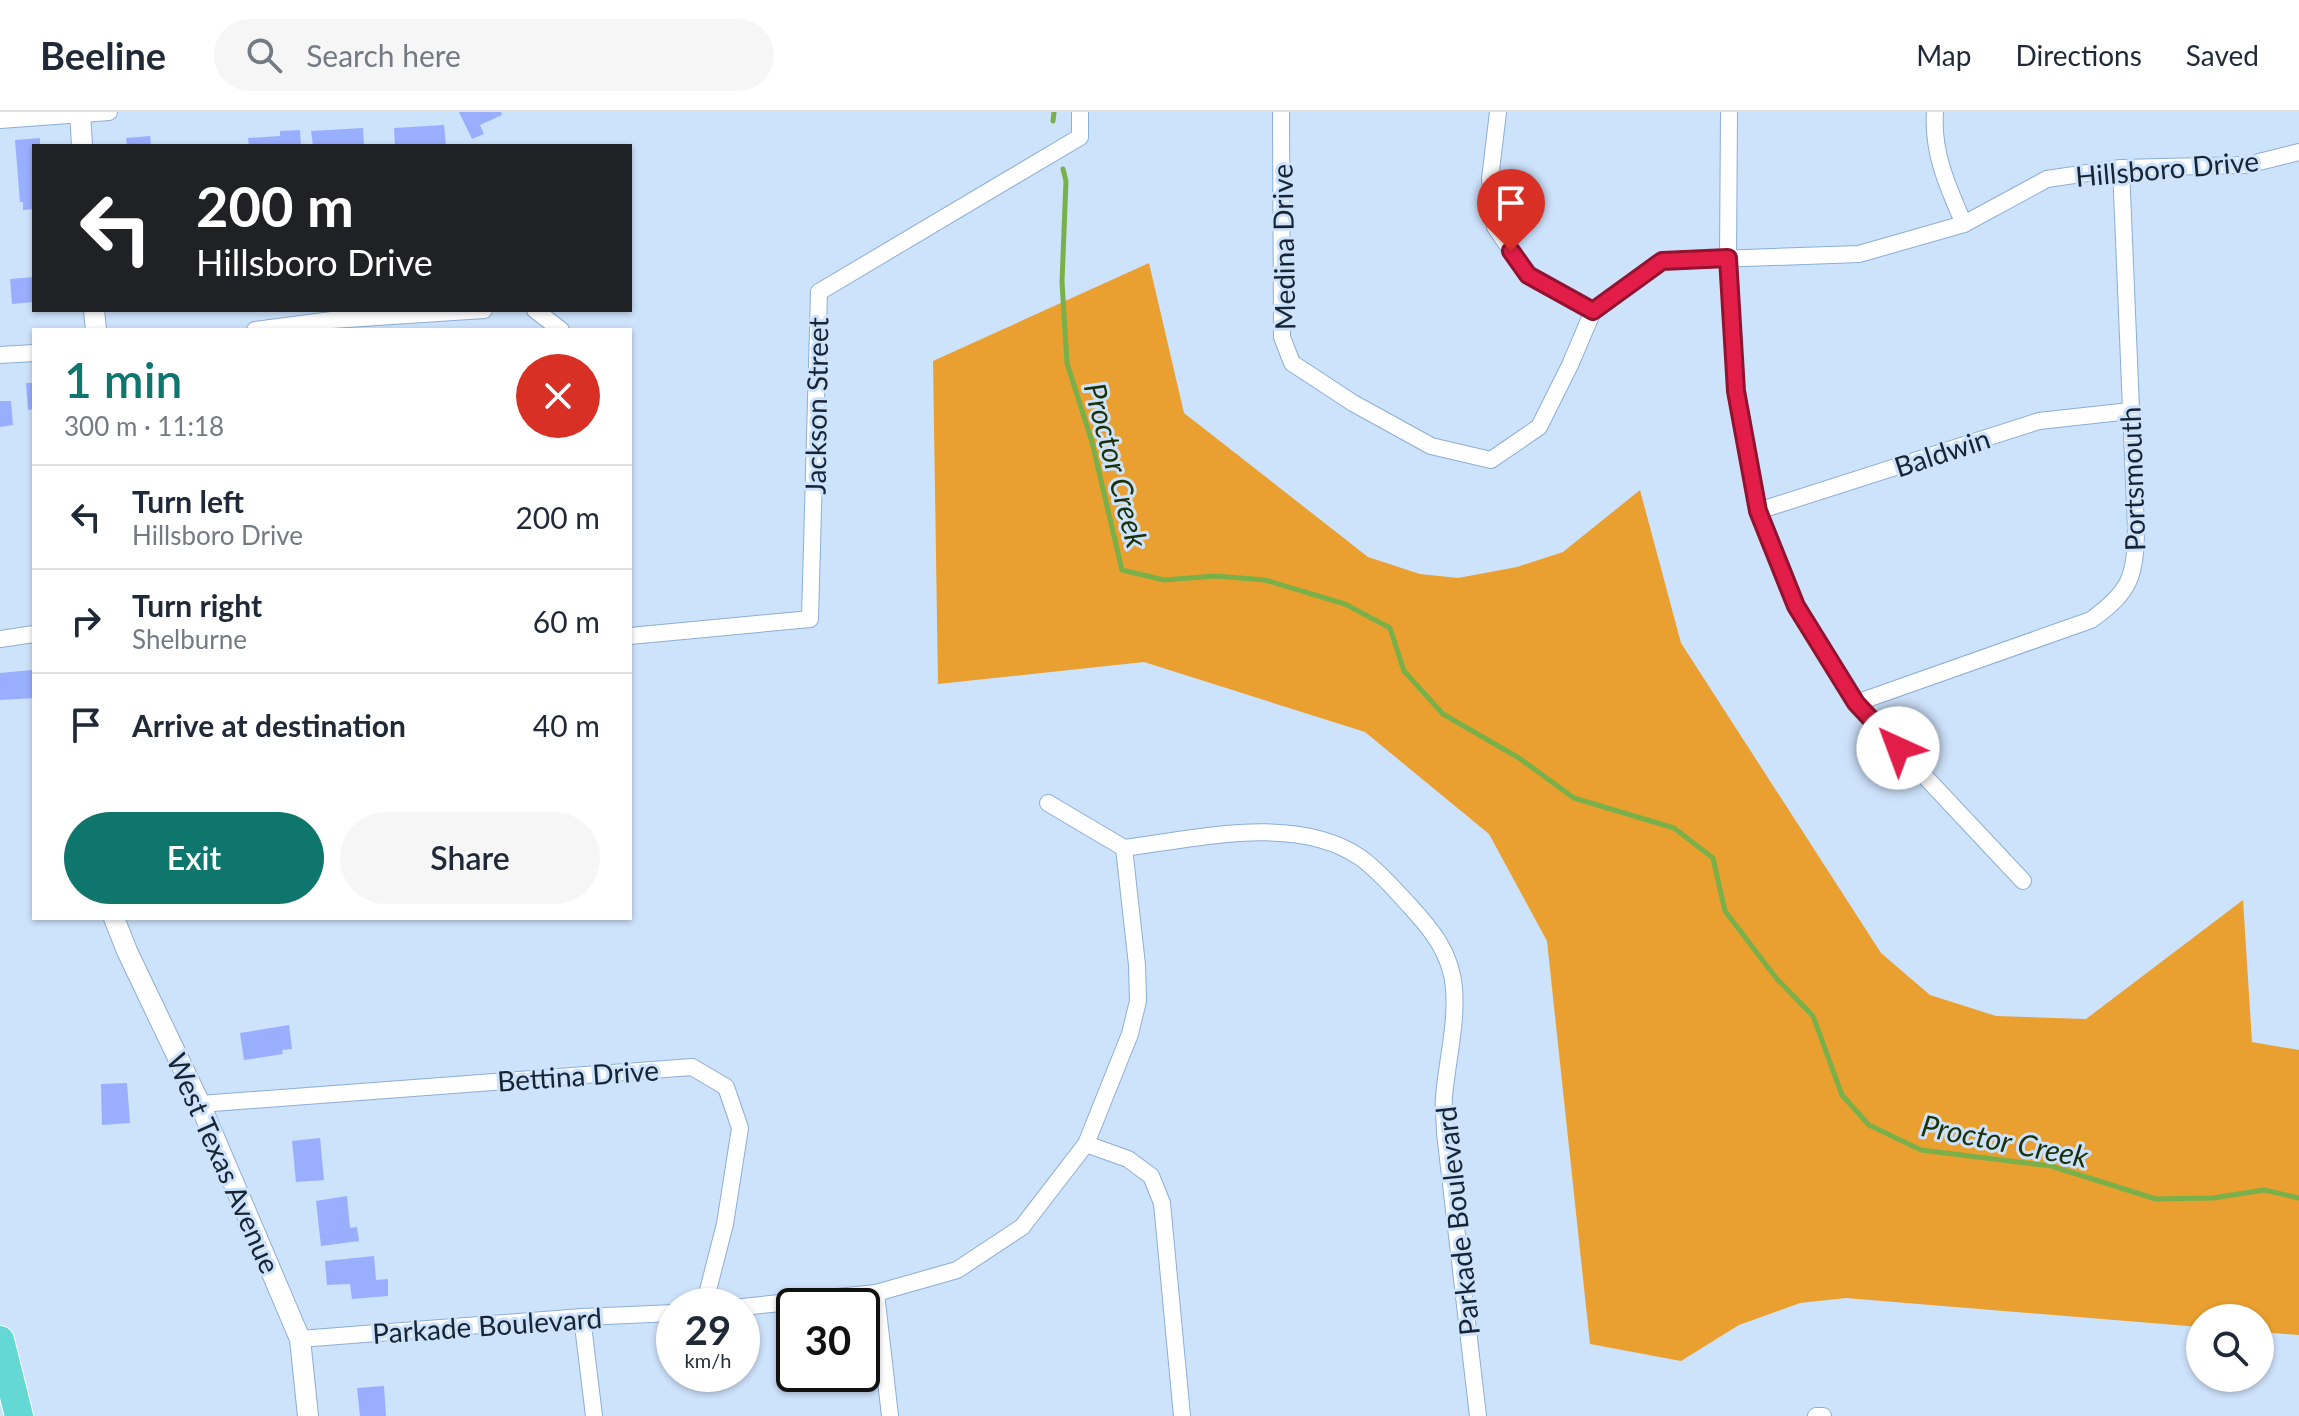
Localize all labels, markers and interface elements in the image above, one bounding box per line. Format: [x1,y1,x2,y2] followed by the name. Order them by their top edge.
[214,19,774,91] search box
[40,32,166,78] text: Beeline
[242,33,286,77] icon: search
[306,37,461,73] text: Search here
[1916,38,1971,72] text: Map
[2015,38,2142,72] text: Directions
[2186,38,2259,72] text: Saved
[2074,143,2260,193] street label: Hillsboro Drive
[1265,164,1301,330] street label: Medina Drive
[1477,169,1545,251] pin
[196,172,354,239] text: 200 m
[64,176,168,280] icon: left
[1489,181,1533,225] icon: arrive
[196,240,433,284] text: Hillsboro Drive
[797,317,835,495] street label: Jackson Street
[64,351,182,408] text: 1 min
[516,354,600,438] button: close
[1078,379,1156,552] water label: Proctor Creek
[2112,406,2152,552] street label: Portsmouth
[64,410,224,442] text: 300 m · 11:18
[1890,421,1994,483] street label: Baldwin
[132,483,244,519] text: Turn left
[64,495,108,539] icon: left
[515,499,600,535] text: 200 m
[132,519,303,551] text: Hillsboro Drive
[132,587,262,623] text: Turn right
[64,599,108,643] icon: right
[533,603,600,639] text: 60 m
[132,623,247,655] text: Shelburne
[64,703,108,747] icon: arrive
[1856,706,1940,790] position arrow
[132,707,406,743] text: Arrive at destination
[533,707,600,743] text: 40 m
[64,812,324,904] button: Exit
[340,812,600,904] button: Share
[160,1048,288,1278] street label: West Texas Avenue
[496,1052,660,1098] street label: Bettina Drive
[1428,1105,1486,1337] street label: Parkade Boulevard
[1918,1106,2092,1174] water label: Proctor Creek
[776,1288,880,1392] speed limit sign: 30
[371,1300,603,1350] street label: Parkade Boulevard
[2186,1304,2274,1392] map controls
[2186,1304,2274,1392] button: search
[685,1306,731,1354] text: 29
[685,1348,731,1372] text: km/h

